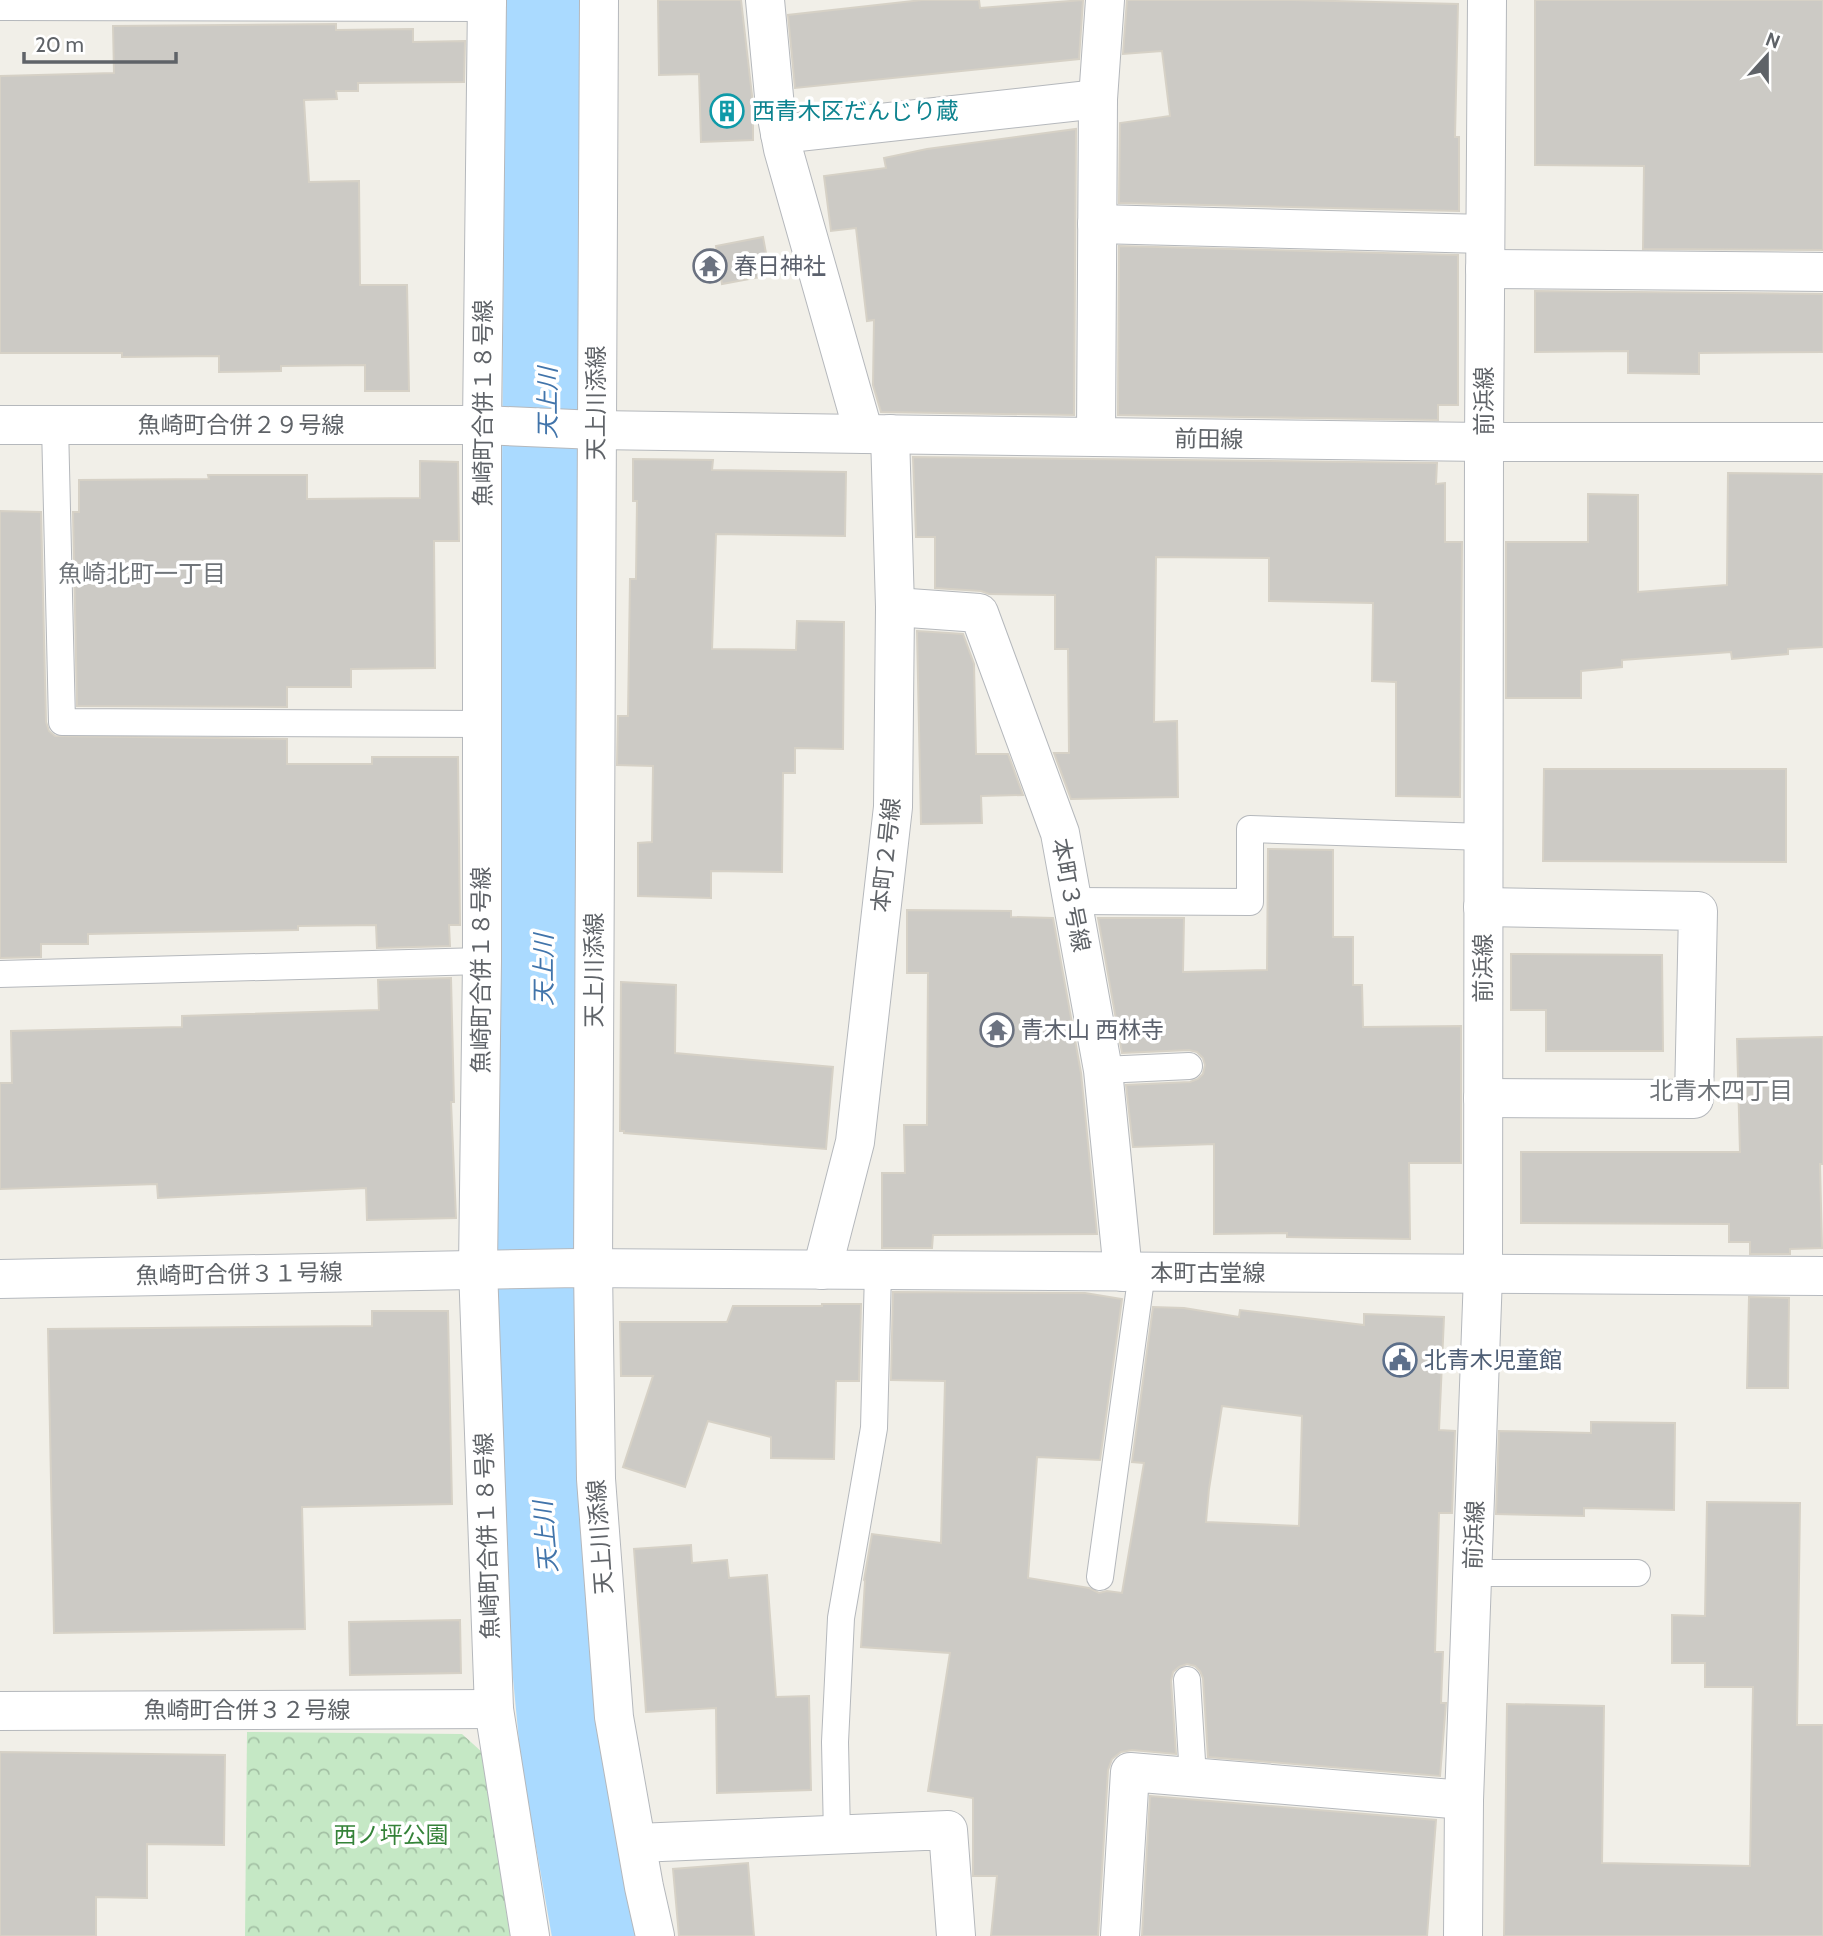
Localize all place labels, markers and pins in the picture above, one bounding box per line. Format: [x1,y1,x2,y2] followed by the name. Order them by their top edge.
[708,92,746,130] building icon: 西青木区だんじり蔵
[752,97,959,125] place label: 西青木区だんじり蔵
[691,247,729,285] temple icon: 春日神社
[734,252,826,280] place label: 春日神社
[978,1011,1016,1049] temple icon: 青木山 西林寺
[1021,1016,1164,1044] place label: 青木山 西林寺
[1381,1341,1419,1379] public building icon: 北青木児童館
[1424,1346,1562,1374] place label: 北青木児童館

